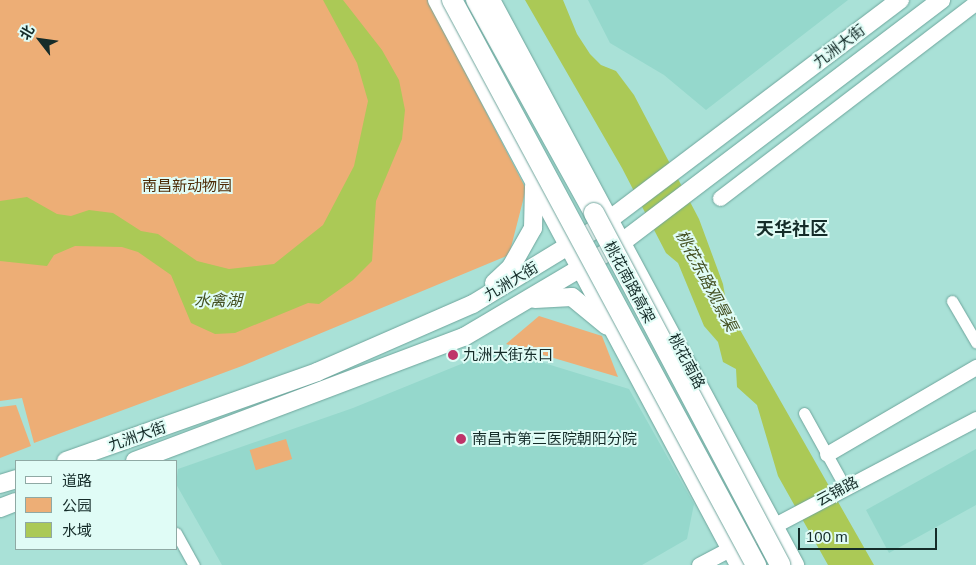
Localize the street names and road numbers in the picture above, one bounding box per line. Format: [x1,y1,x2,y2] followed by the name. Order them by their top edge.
[810,21,868,71] street label: 九洲大街
[601,238,659,326] street label: 桃花南路高架
[481,258,541,304] street label: 九洲大街
[665,330,709,392] street label: 桃花南路
[106,418,168,454] street label: 九洲大街
[813,472,861,510] street label: 云锦路

